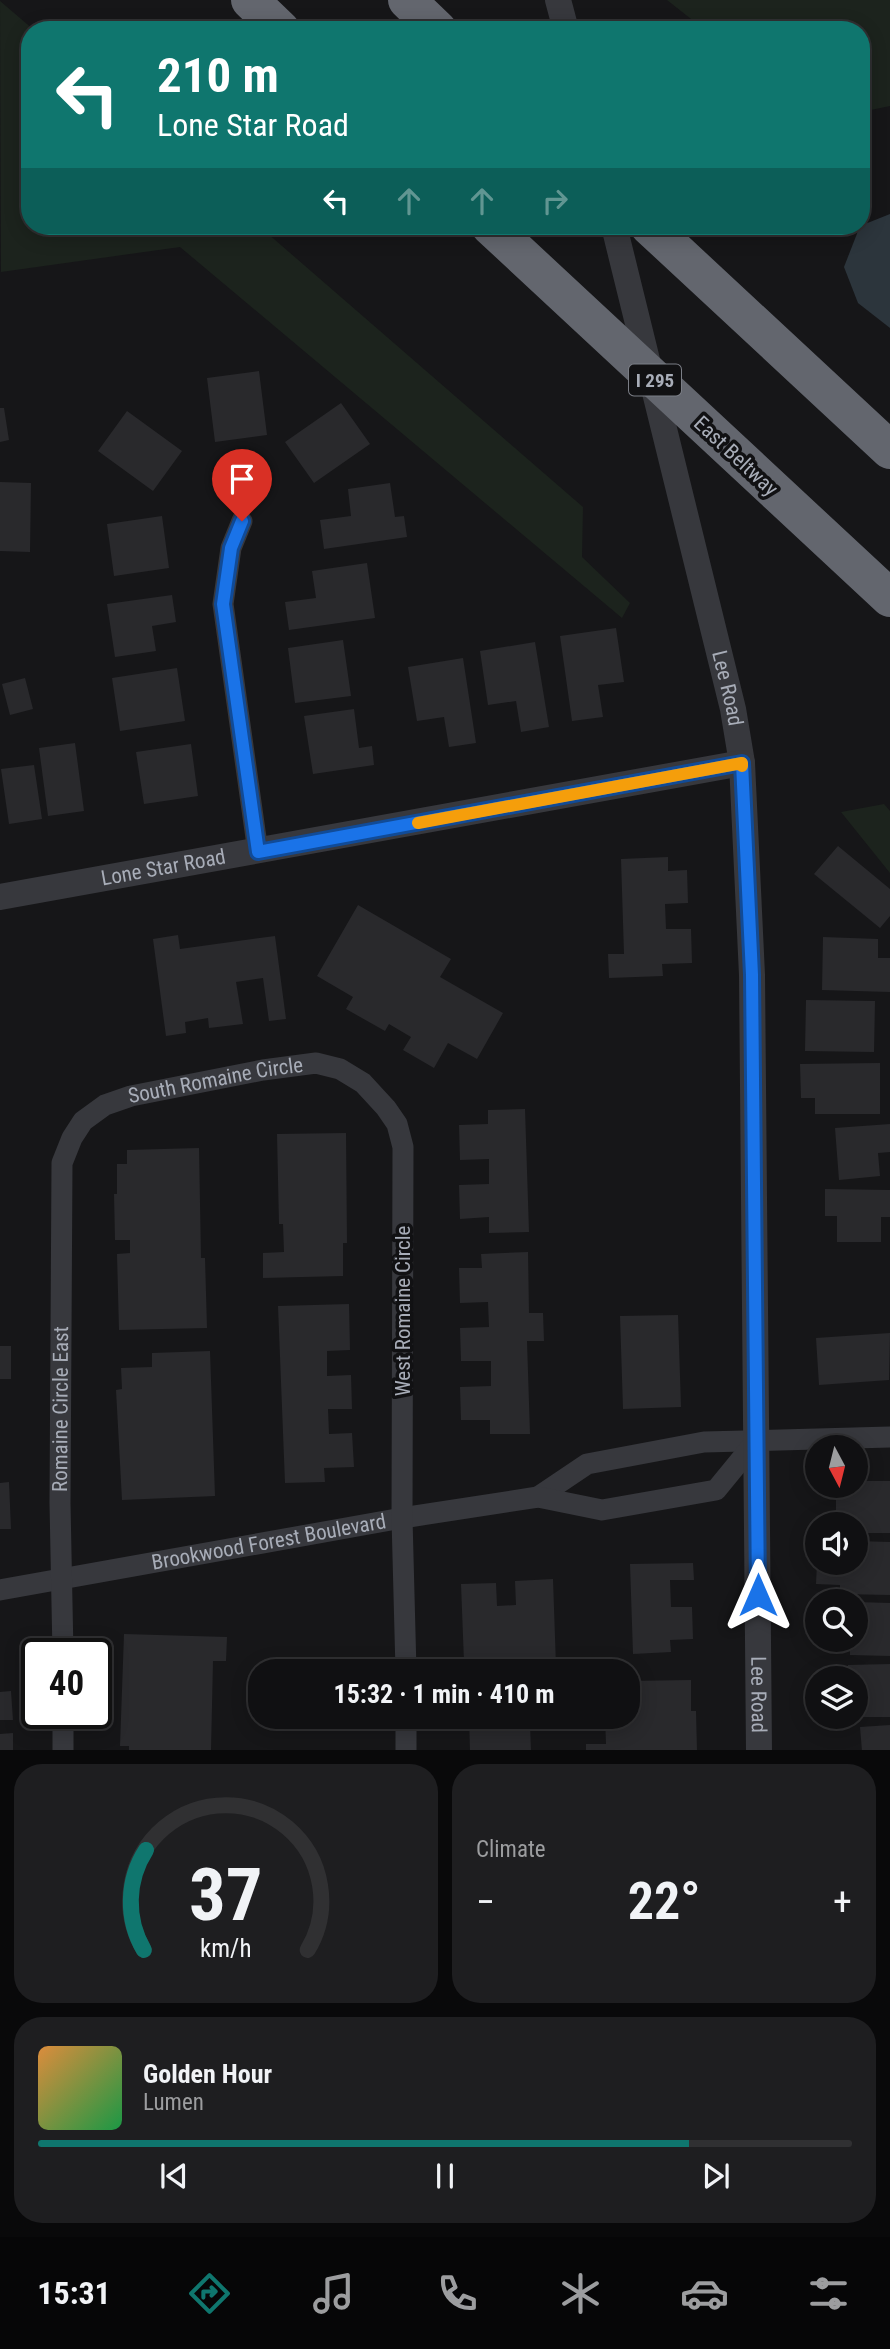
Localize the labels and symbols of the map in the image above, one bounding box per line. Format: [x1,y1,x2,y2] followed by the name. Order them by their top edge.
[629,364,681,396] road number: I 295
[689,411,783,501] street label: East Beltway
[212,449,272,521] pin
[707,648,748,728] street label: Lee Road
[99,844,227,891] street label: Lone Star Road
[126,1053,305,1108] street label: South Romaine Circle
[391,1226,415,1396] street label: West Romaine Circle
[48,1326,73,1492] street label: Romaine Circle East
[805,1435,868,1498] north arrow
[150,1509,388,1575] street label: Brookwood Forest Boulevard
[721,1558,795,1632] position arrow
[21,1638,112,1729] speed limit sign: 40
[746,1656,771,1733] street label: Lee Road

